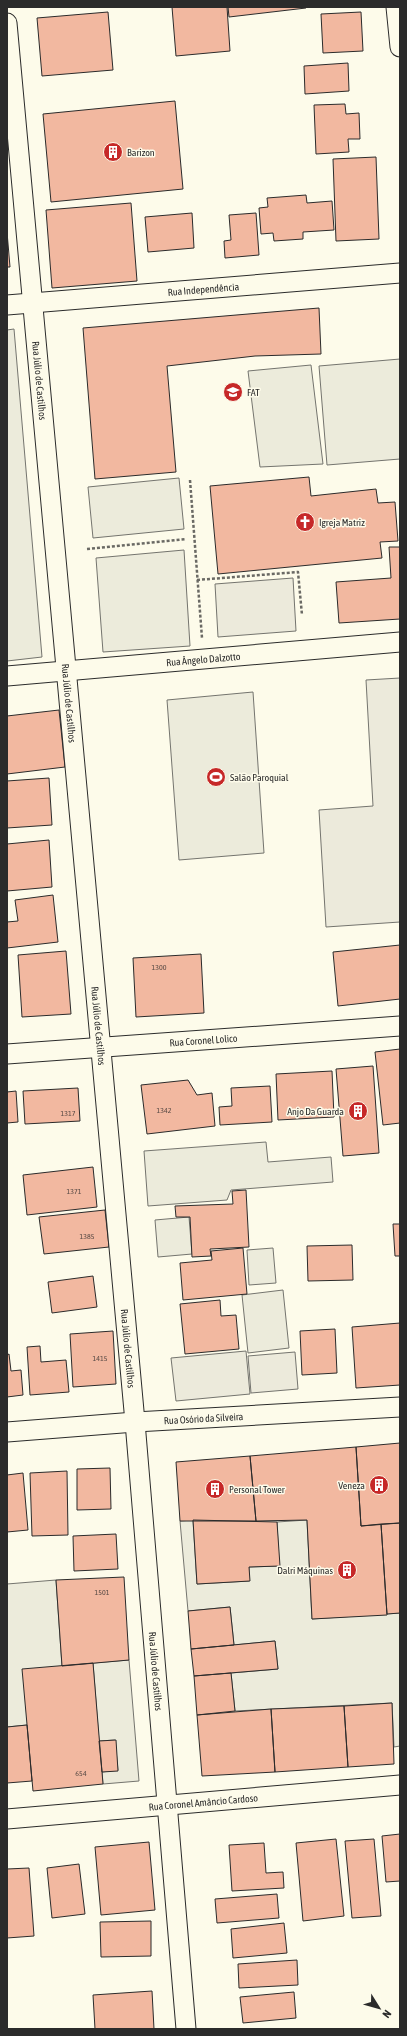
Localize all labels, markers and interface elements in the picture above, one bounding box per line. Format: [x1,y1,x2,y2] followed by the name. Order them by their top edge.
[102,141,124,163] building icon: Barizon
[127,147,155,158] place label: Barizon
[167,281,240,297] street label: Rua Independência
[31,341,49,421] street label: Rua Júlio de Castilhos
[222,381,244,403] school or university icon: FAT
[247,387,260,398] place label: FAT
[294,511,316,533] church icon: Igreja Matriz
[319,517,365,528] place label: Igreja Matriz
[166,650,241,668] street label: Rua Ângelo Dalzotto
[60,663,78,744] street label: Rua Júlio de Castilhos
[205,766,227,788] sports icon: Salão Paroquial
[230,772,289,783] place label: Salão Paroquial
[151,963,167,972] house number: 1300
[90,986,108,1066] street label: Rua Júlio de Castilhos
[169,1032,238,1048] street label: Rua Coronel Lolico
[347,1100,369,1122] building icon: Anjo Da Guarda
[156,1106,172,1115] house number: 1342
[287,1106,344,1117] place label: Anjo Da Guarda
[60,1109,76,1118] house number: 1317
[66,1187,82,1196] house number: 1371
[79,1232,95,1241] house number: 1385
[119,1308,137,1389] street label: Rua Júlio de Castilhos
[92,1354,108,1363] house number: 1415
[164,1410,244,1426] street label: Rua Osório da Silveira
[368,1474,390,1496] building icon: Veneza
[204,1478,226,1500] building icon: Personal Tower
[338,1480,365,1491] place label: Veneza
[229,1484,286,1495] place label: Personal Tower
[336,1559,358,1581] building icon: Dalri Máquinas
[277,1565,333,1576] place label: Dalri Máquinas
[94,1588,110,1597] house number: 1501
[147,1631,165,1712] street label: Rua Júlio de Castilhos
[75,1769,87,1778] house number: 654
[148,1792,259,1812] street label: Rua Coronel Amâncio Cardoso
[359,1988,399,2028] north arrow
[380,2008,394,2020] text: N

